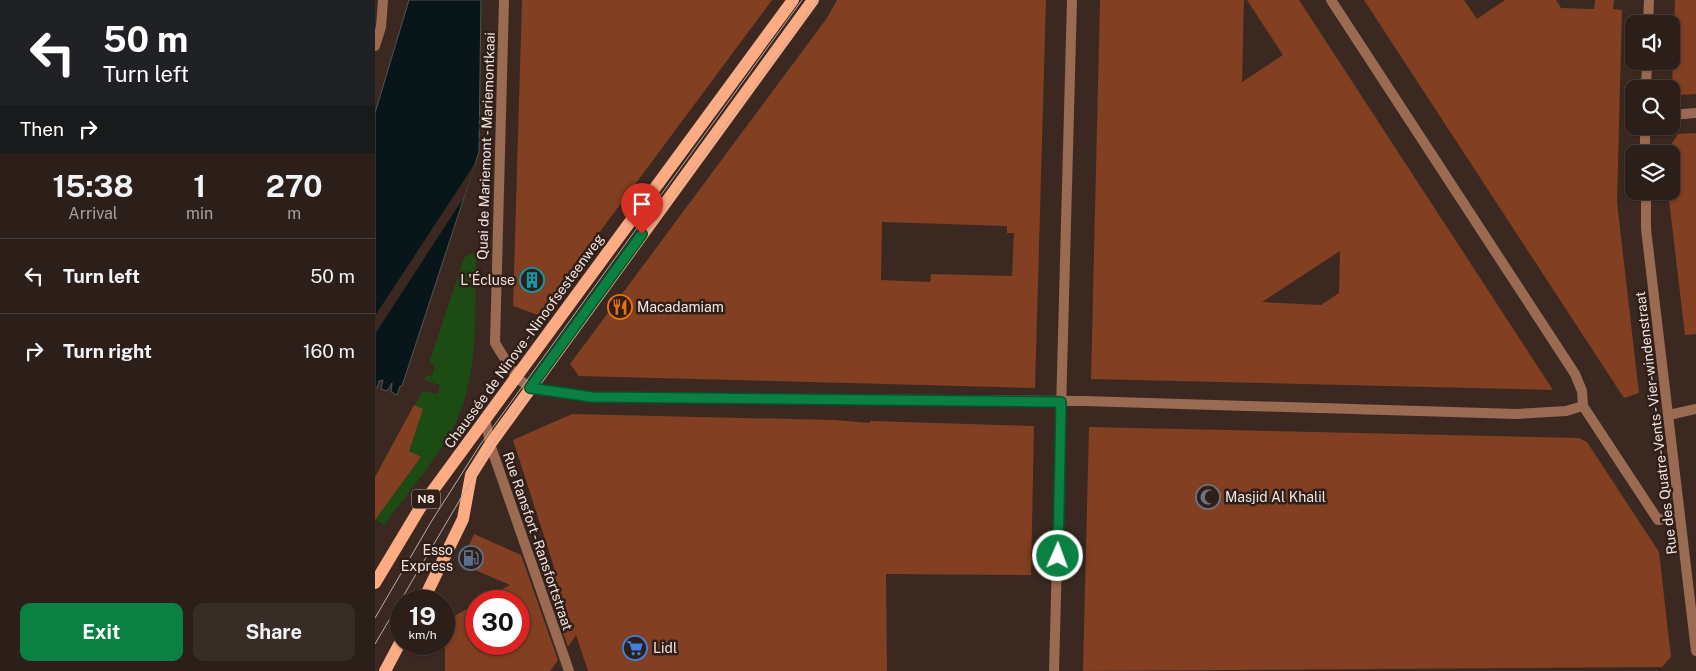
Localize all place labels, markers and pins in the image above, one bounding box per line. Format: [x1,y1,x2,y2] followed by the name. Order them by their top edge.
[621,183,663,234] pin
[519,267,545,293] building icon: L'Écluse
[460,271,515,288] place label: L'Écluse
[607,294,633,320] restaurant icon: Macadamiam
[637,299,724,315] place label: Macadamiam
[1195,484,1221,510] mosque icon: Masjid Al Khalil
[1225,489,1326,505] place label: Masjid Al Khalil
[401,542,453,574] place label: Esso Express
[458,545,484,571] fuel station icon: Esso Express
[622,635,648,661] supermarket icon: Lidl
[653,640,677,656] place label: Lidl

